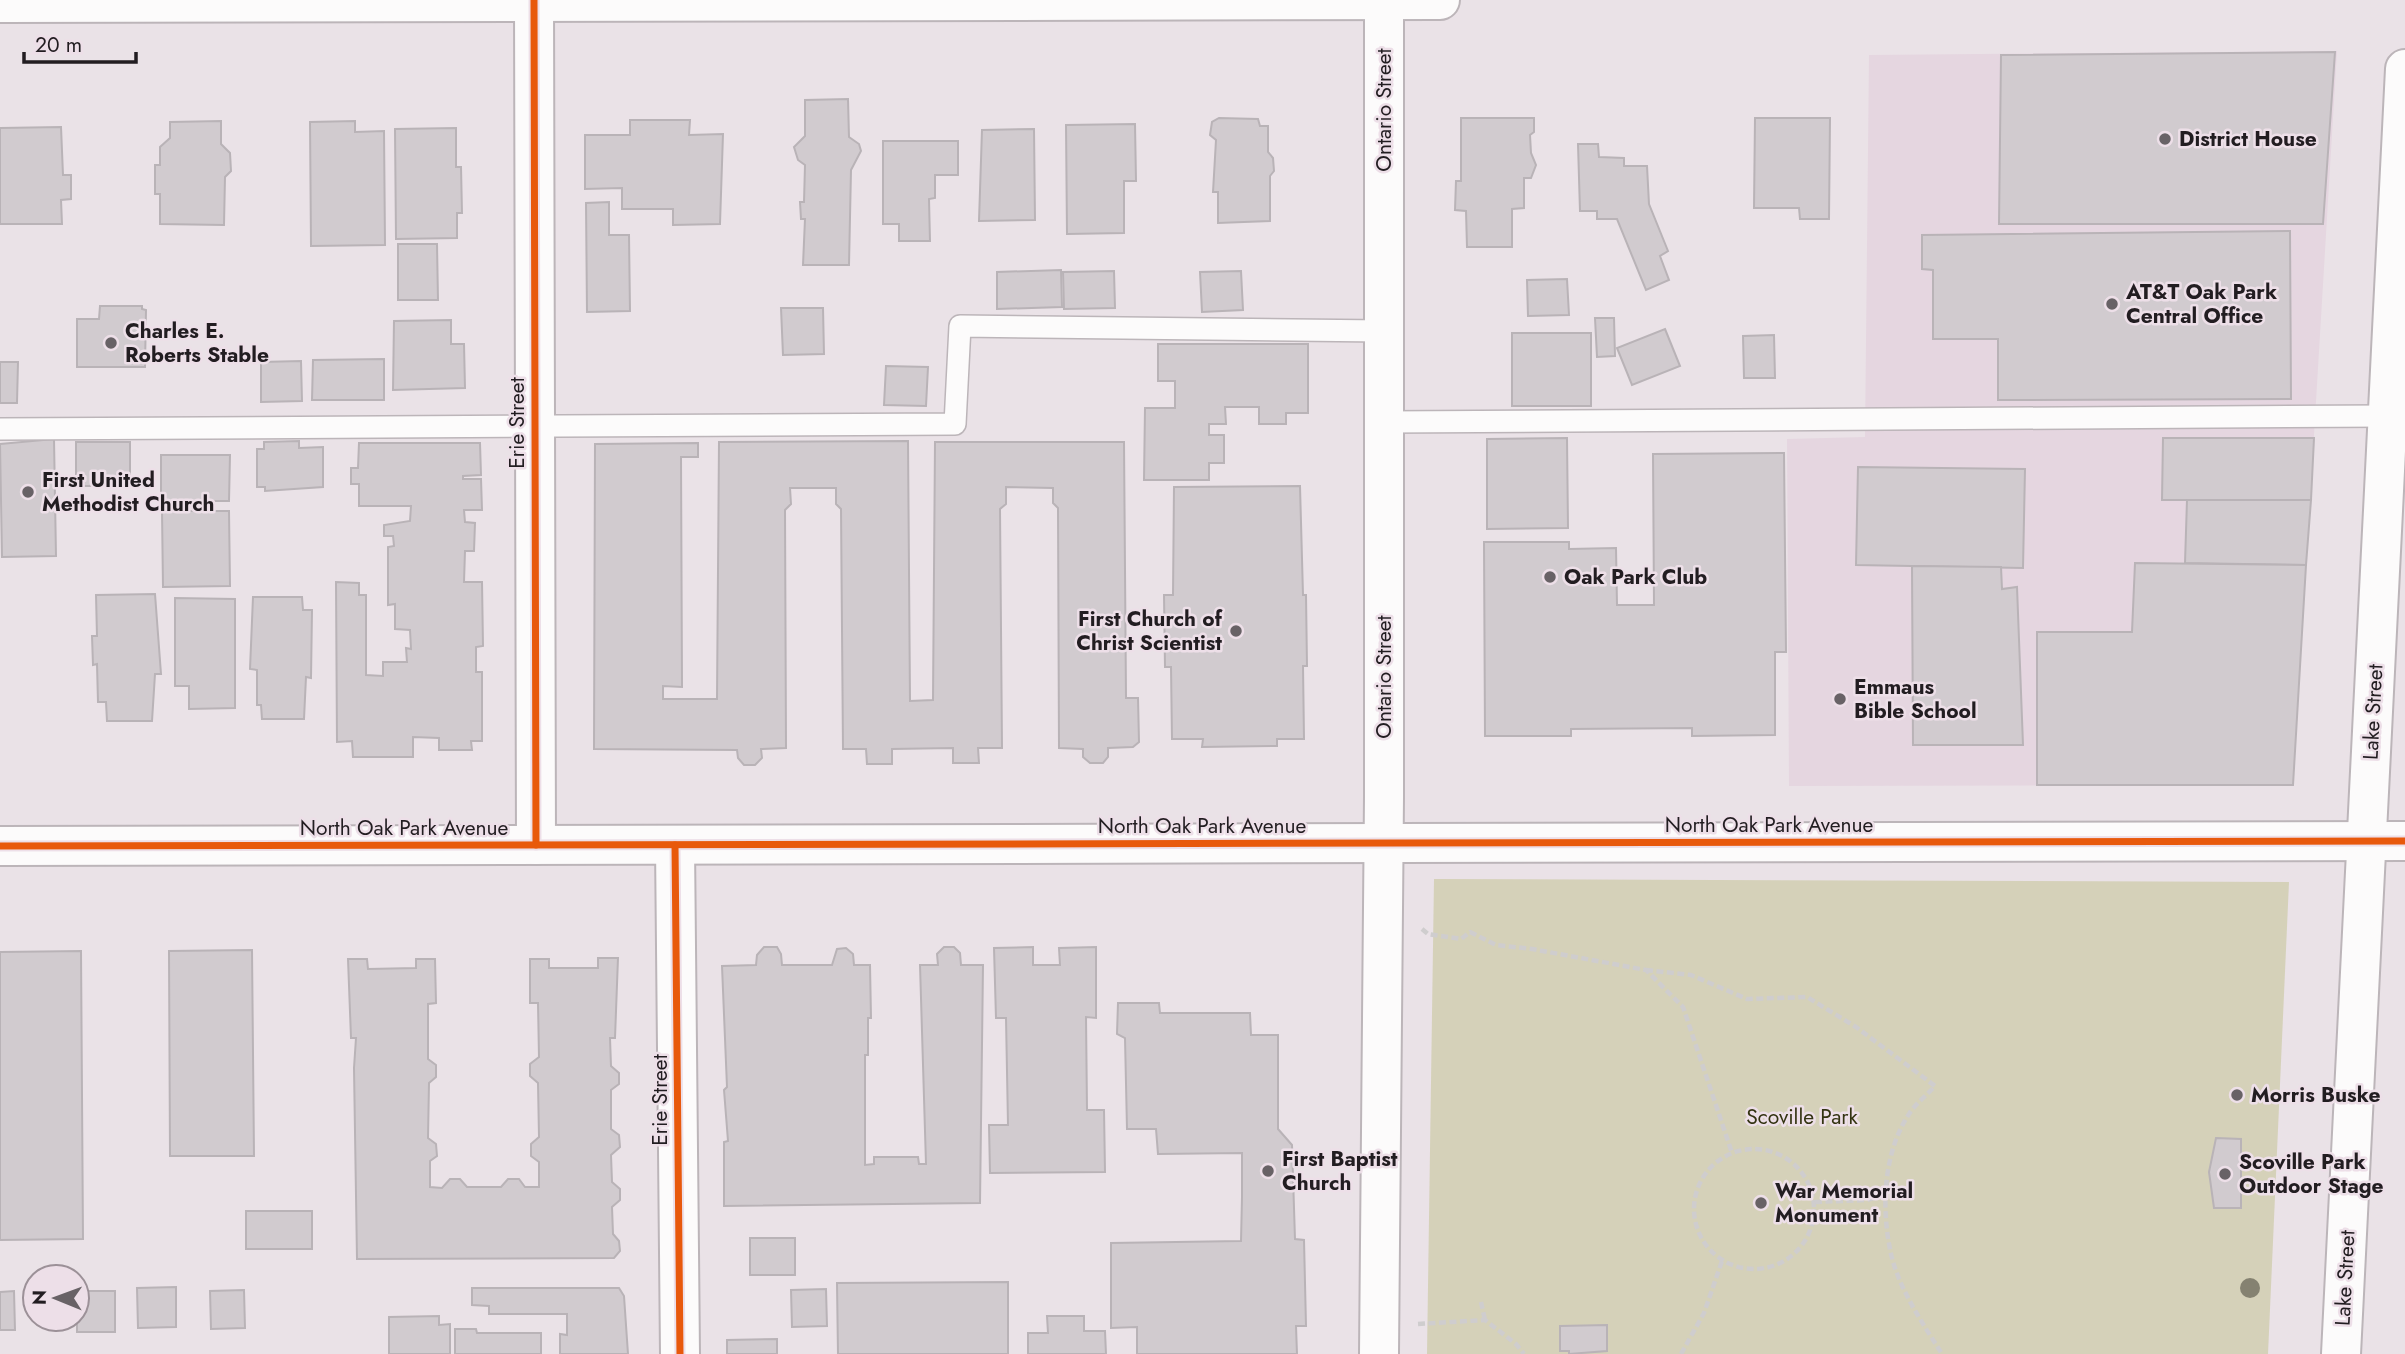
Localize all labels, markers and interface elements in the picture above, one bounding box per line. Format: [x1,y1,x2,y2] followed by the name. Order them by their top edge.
[24,21,136,65] scale bar
[35,30,82,60] text: 20 m
[1369,48,1399,172] street label: Ontario Street
[2179,124,2317,154] place label: District House
[2157,131,2173,147] marker: District House
[2125,277,2277,331] place label: AT&T Oak Park Central Office
[2104,296,2120,312] marker: AT&T Oak Park Central Office
[125,316,269,370] place label: Charles E. Roberts Stable
[103,335,119,351] marker: Charles E. Roberts Stable
[502,377,532,469] street label: Erie Street
[42,465,214,519] place label: First United Methodist Church
[20,484,36,500] marker: First United Methodist Church
[1564,562,1707,592] place label: Oak Park Club
[1542,569,1558,585] marker: Oak Park Club
[1076,604,1223,658] place label: First Church of Christ Scientist
[1369,615,1399,739] street label: Ontario Street
[1228,623,1244,639] marker: First Church of Christ Scientist
[2356,663,2390,761] street label: Lake Street
[1854,672,1977,726] place label: Emmaus Bible School
[1832,691,1848,707] marker: Emmaus Bible School
[1665,810,1874,840] street label: North Oak Park Avenue
[1098,811,1307,841] street label: North Oak Park Avenue
[300,813,509,843] street label: North Oak Park Avenue
[645,1054,675,1146] street label: Erie Street
[2251,1080,2380,1110] place label: Morris Buske
[2229,1087,2245,1103] marker: Morris Buske
[1746,1102,1859,1132] park label: Scoville Park
[1282,1144,1398,1198] place label: First Baptist Church
[2239,1147,2384,1201] place label: Scoville Park Outdoor Stage
[1260,1163,1276,1179] marker: First Baptist Church
[2217,1166,2233,1182] marker: Scoville Park Outdoor Stage
[1775,1176,1913,1230] place label: War Memorial Monument
[1753,1195,1769,1211] marker: War Memorial Monument
[2328,1229,2362,1327] street label: Lake Street
[21,1263,91,1333] north arrow
[26,1290,53,1305] text: N

